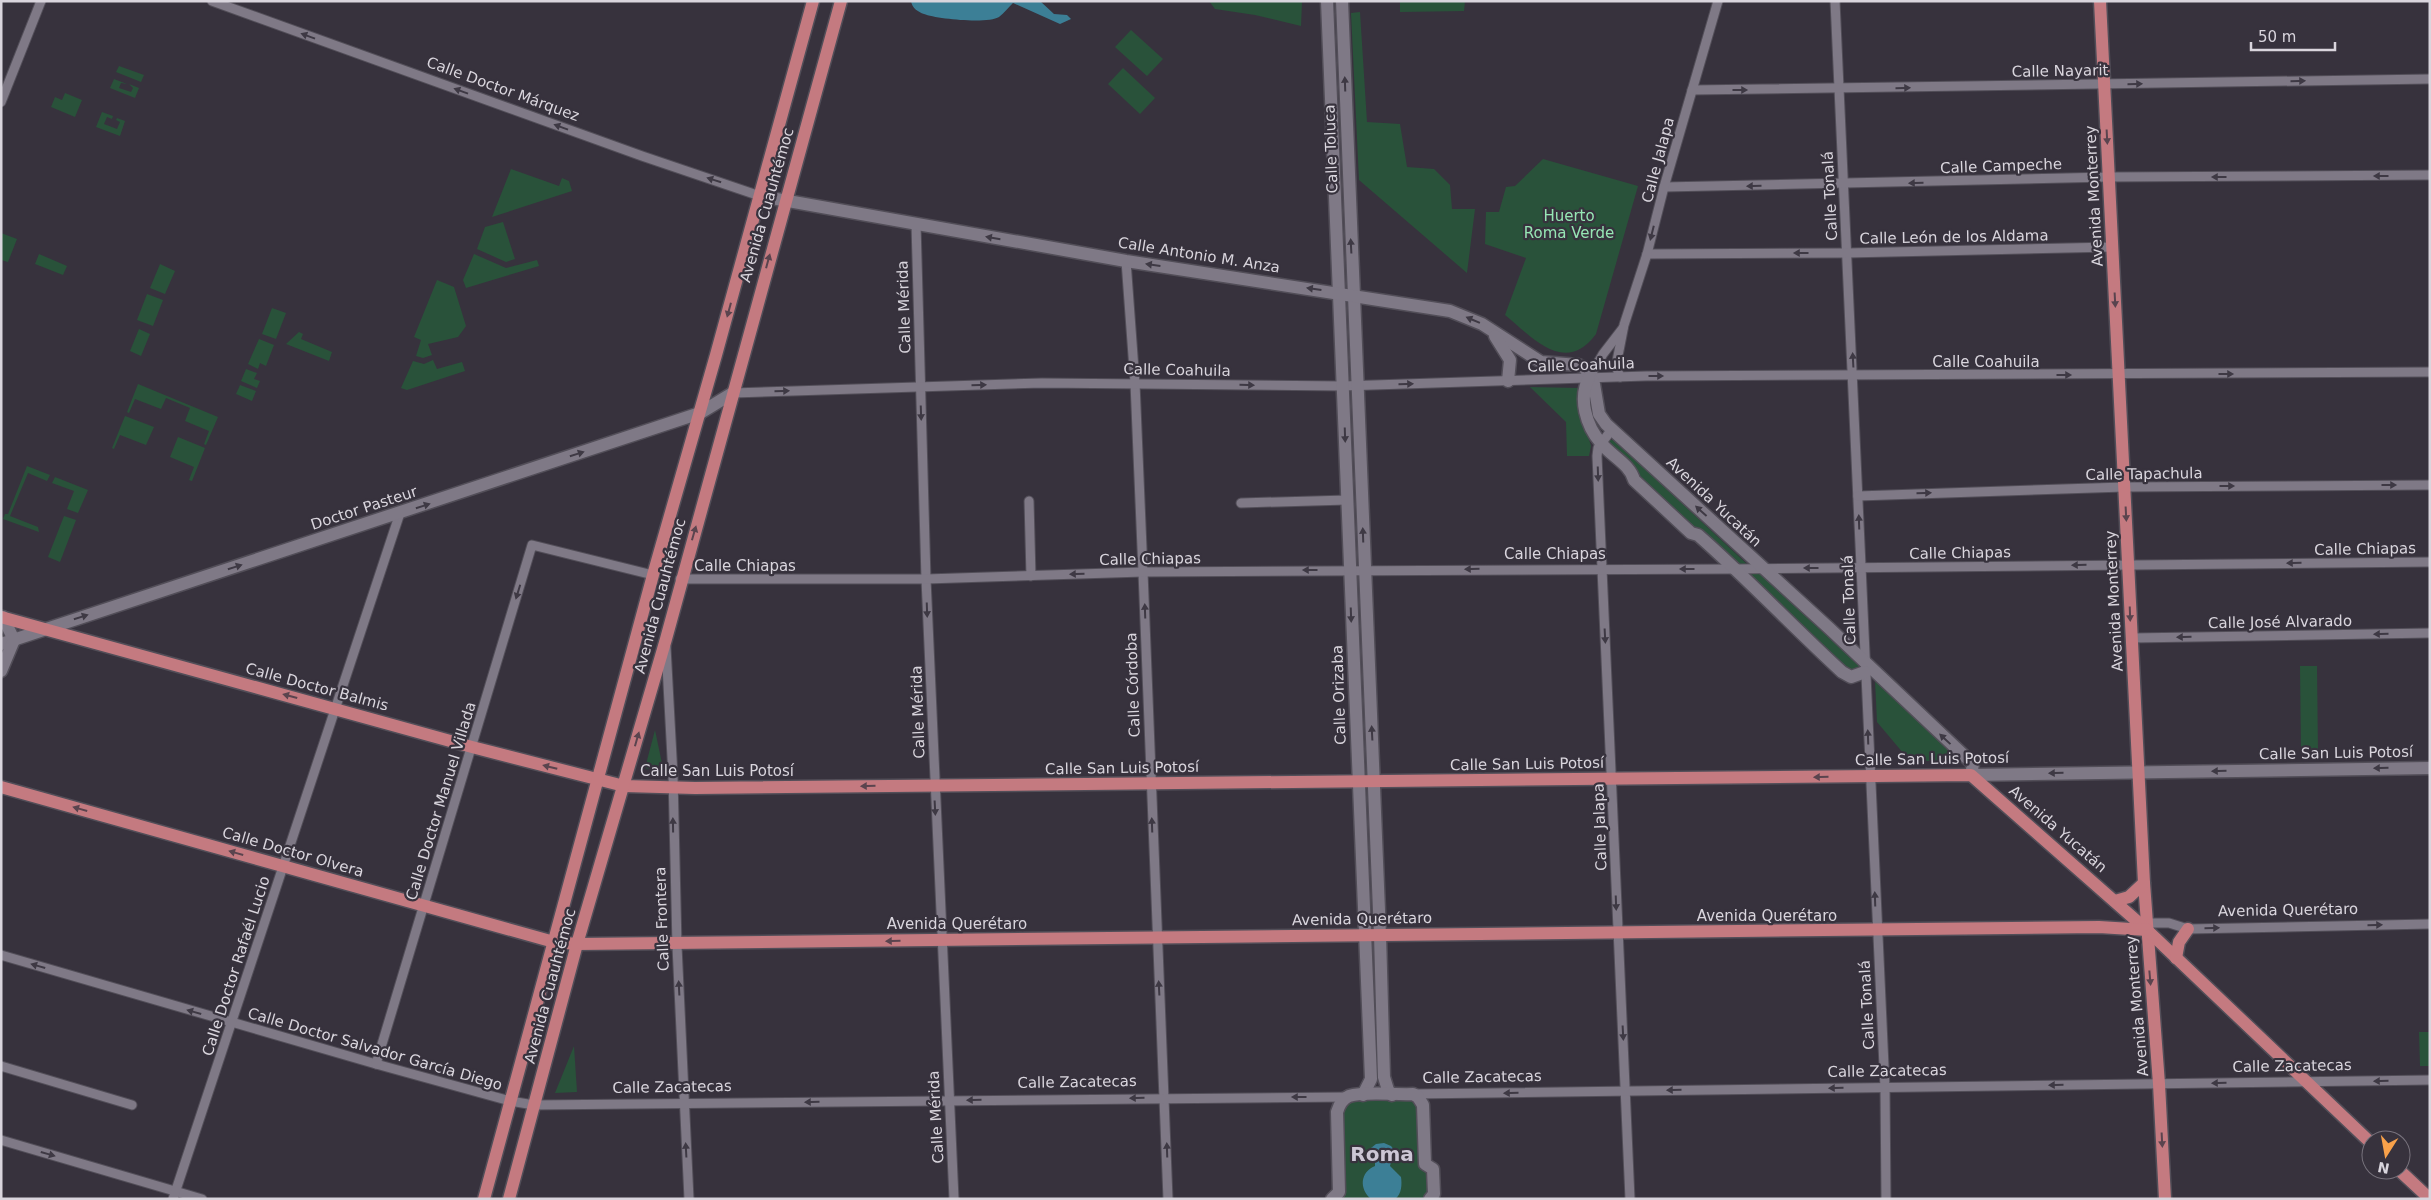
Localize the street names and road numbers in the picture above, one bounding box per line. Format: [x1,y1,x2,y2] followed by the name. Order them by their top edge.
[424,53,582,125] street label: Calle Doctor Márquez
[2011,61,2109,81] street label: Calle Nayarit
[1320,104,1342,194] street label: Calle Toluca
[1638,115,1678,205] street label: Calle Jalapa
[2081,125,2107,267] street label: Avenida Monterrey
[736,126,798,284] street label: Avenida Cuauhtémoc
[1819,151,1841,241] street label: Calle Tonalá
[1940,155,2062,177] street label: Calle Campeche
[1859,226,2049,248] street label: Calle León de los Aldama
[1117,233,1281,277] street label: Calle Antonio M. Anza
[893,260,915,354] street label: Calle Mérida
[1932,353,2040,371] street label: Calle Coahuila
[1527,354,1635,376] street label: Calle Coahuila
[1123,360,1231,380] street label: Calle Coahuila
[1663,453,1765,551] street label: Avenida Yucatán
[2085,464,2203,484] street label: Calle Tapachula
[308,482,420,534] street label: Doctor Pasteur
[631,516,689,676] street label: Avenida Cuauhtémoc
[2101,530,2127,672] street label: Avenida Monterrey
[2314,539,2416,559] street label: Calle Chiapas
[1909,543,2011,563] street label: Calle Chiapas
[1504,545,1606,563] street label: Calle Chiapas
[1099,549,1201,569] street label: Calle Chiapas
[1838,555,1860,645] street label: Calle Tonalá
[694,557,796,575] street label: Calle Chiapas
[2208,612,2352,632] street label: Calle José Alvarado
[1122,632,1144,738] street label: Calle Córdoba
[1328,645,1350,745] street label: Calle Orizaba
[244,659,391,715] street label: Calle Doctor Balmis
[907,665,929,759] street label: Calle Mérida
[402,700,480,902] street label: Calle Doctor Manuel Villada
[2259,743,2414,763] street label: Calle San Luis Potosí
[1855,749,2010,769] street label: Calle San Luis Potosí
[1450,754,1605,774] street label: Calle San Luis Potosí
[1045,758,1200,778] street label: Calle San Luis Potosí
[640,762,795,780] street label: Calle San Luis Potosí
[2005,782,2111,876] street label: Avenida Yucatán
[1589,783,1611,871] street label: Calle Jalapa
[220,823,366,881] street label: Calle Doctor Olvera
[651,866,673,972] street label: Calle Frontera
[198,874,274,1058] street label: Calle Doctor Rafaél Lucio
[2218,900,2358,920] street label: Avenida Querétaro
[521,906,579,1066] street label: Avenida Cuauhtémoc
[1697,907,1837,925] street label: Avenida Querétaro
[1292,909,1432,929] street label: Avenida Querétaro
[887,915,1027,933] street label: Avenida Querétaro
[2122,935,2152,1077] street label: Avenida Monterrey
[1856,960,1878,1050] street label: Calle Tonalá
[246,1004,504,1094] street label: Calle Doctor Salvador García Diego
[2232,1056,2352,1076] street label: Calle Zacatecas
[1827,1061,1947,1081] street label: Calle Zacatecas
[1422,1067,1542,1087] street label: Calle Zacatecas
[925,1070,947,1164] street label: Calle Mérida
[1017,1072,1137,1092] street label: Calle Zacatecas
[612,1077,732,1097] street label: Calle Zacatecas

